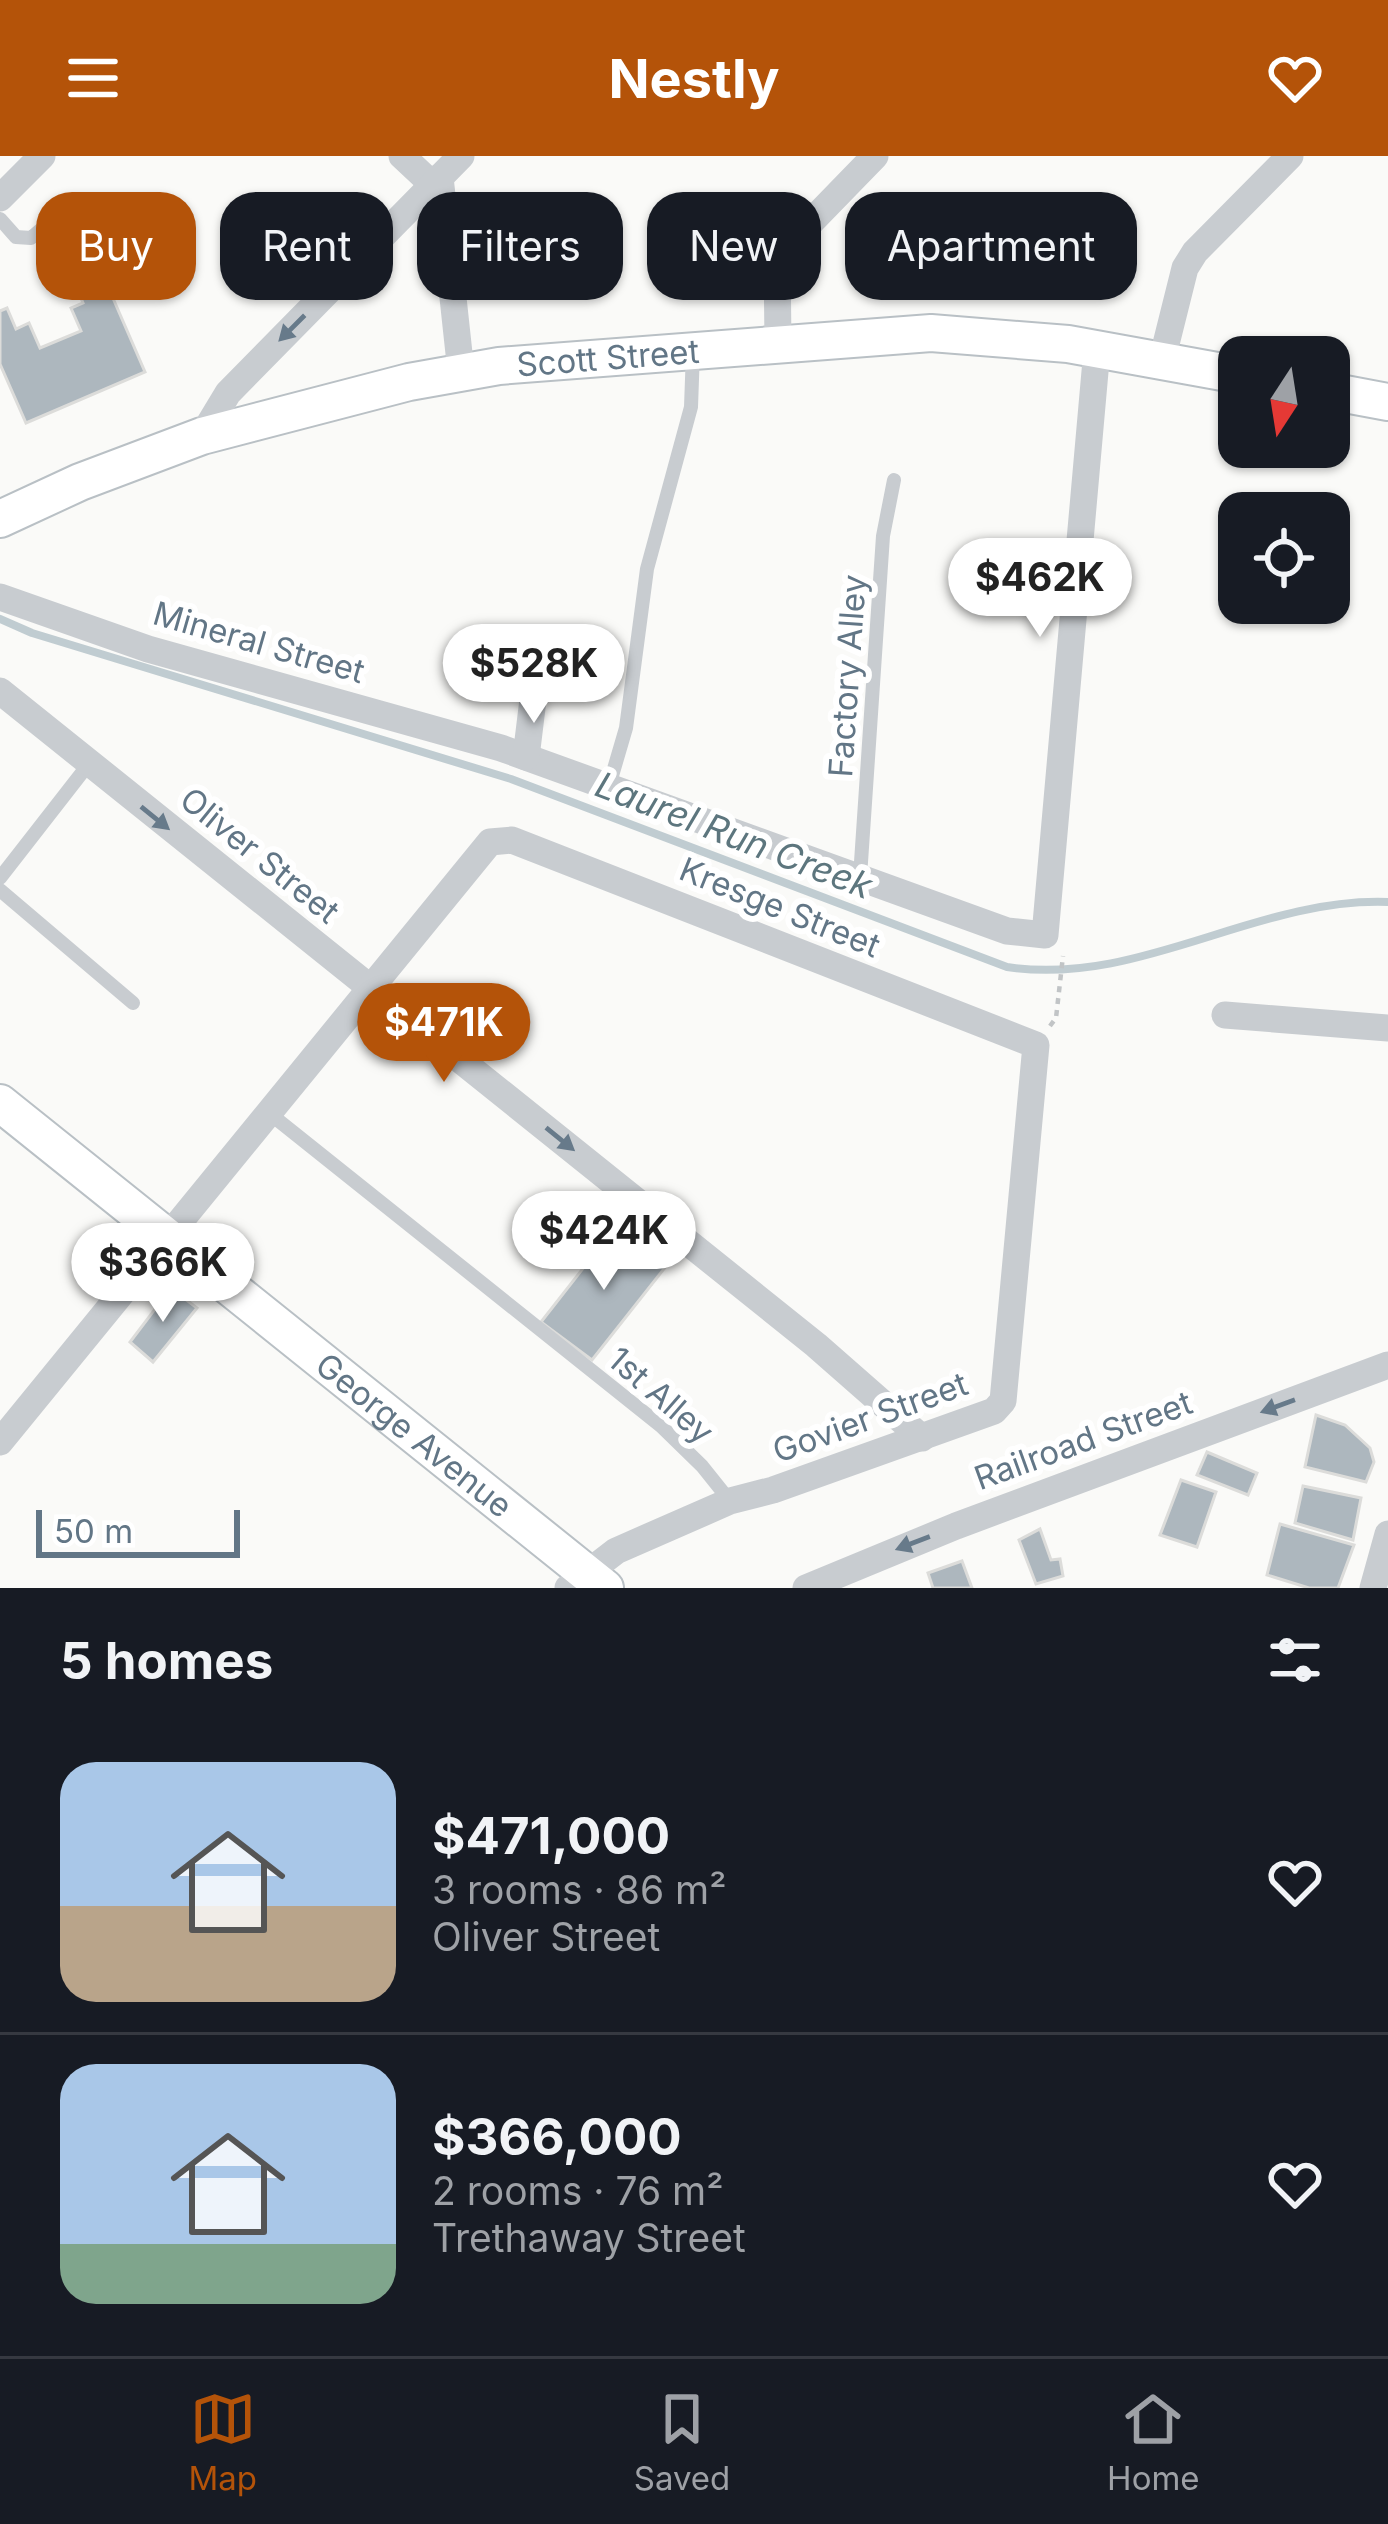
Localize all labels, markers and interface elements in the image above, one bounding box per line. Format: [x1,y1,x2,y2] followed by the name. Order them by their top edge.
[60,45,126,111] icon: menu
[1262,45,1328,111] icon: heart
[608,46,780,111] text: Nestly
[36,192,196,300] chip: Buy
[220,192,393,300] chip: Rent
[417,192,623,300] chip: Filters
[647,192,821,300] chip: New
[845,192,1137,300] chip: Apartment
[278,313,306,342] one-way arrow
[515,331,701,385] street label: Scott Street
[1218,336,1350,468] north arrow
[1218,336,1350,624] map controls
[1218,492,1350,624] button: locate
[956,538,1124,640] pin: $462K
[975,553,1105,600] text: $462K
[820,573,874,779] street label: Factory Alley
[149,593,369,691] street label: Mineral Street
[450,624,618,726] pin: $528K
[470,639,598,686] text: $528K
[589,762,880,908] water label: Laurel Run Creek
[172,779,348,931] street label: Oliver Street
[140,805,171,830] one-way arrow
[674,849,886,965] street label: Kresge Street
[360,983,528,1085] pin: $471K
[384,998,504,1045] text: $471K
[544,1125,575,1151] one-way arrow
[520,1191,688,1293] pin: $424K
[539,1206,669,1253] text: $424K
[79,1223,247,1325] pin: $366K
[98,1238,228,1285] text: $366K
[600,1338,722,1452] street label: 1st Alley
[308,1344,521,1526] street label: George Avenue
[767,1363,973,1471] street label: Govier Street
[969,1382,1197,1498] street label: Railroad Street
[1260,1397,1296,1416] one-way arrow
[36,1504,240,1557] scale bar
[54,1511,133,1551] text: 50 m
[895,1534,931,1553] one-way arrow
[1262,1627,1328,1693] icon: filters
[60,1630,273,1691] text: 5 homes
[432,1805,670,1866] text: $471,000
[156,1810,300,1954] icon: home
[1262,1849,1328,1915] icon: heart
[432,1866,726,1913] text: 3 rooms · 86 m²
[432,1913,660,1960] text: Oliver Street
[432,2106,682,2167] text: $366,000
[156,2112,300,2256] icon: home
[1262,2151,1328,2217] icon: heart
[432,2167,724,2214] text: 2 rooms · 76 m²
[432,2214,746,2261] text: Trethaway Street
[188,2386,257,2498] tab: Map
[634,2386,730,2498] tab: Saved
[1107,2386,1200,2498] tab: Home

